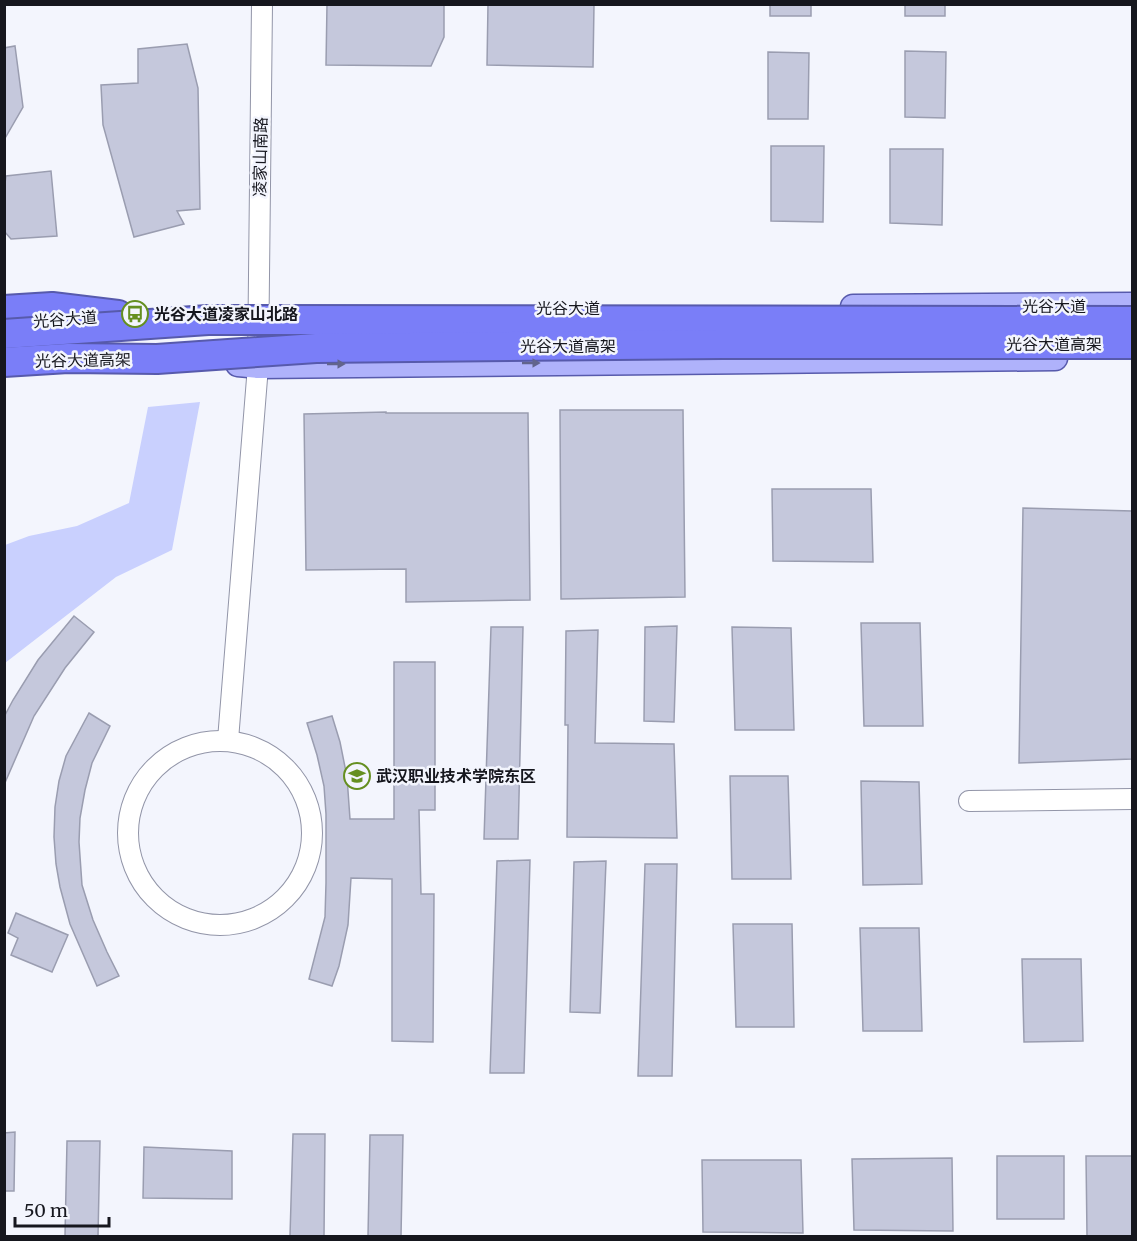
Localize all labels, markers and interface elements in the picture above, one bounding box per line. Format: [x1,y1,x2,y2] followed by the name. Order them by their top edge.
[249,117,271,197] street label: 凌家山南路
[1022,296,1086,316] street label: 光谷大道
[536,298,600,318] street label: 光谷大道
[120,299,150,329] bus stop icon: 光谷大道凌家山北路
[154,304,298,324] place label: 光谷大道凌家山北路
[32,307,98,331] street label: 光谷大道
[1006,334,1102,354] street label: 光谷大道高架
[520,336,616,356] street label: 光谷大道高架
[35,349,131,371] street label: 光谷大道高架
[521,358,540,368] one-way arrow
[326,359,345,369] one-way arrow
[342,761,372,791] school or university icon: 武汉职业技术学院东区
[376,766,536,786] place label: 武汉职业技术学院东区
[15,1190,110,1228] scale bar
[24,1199,68,1222] text: 50 m

